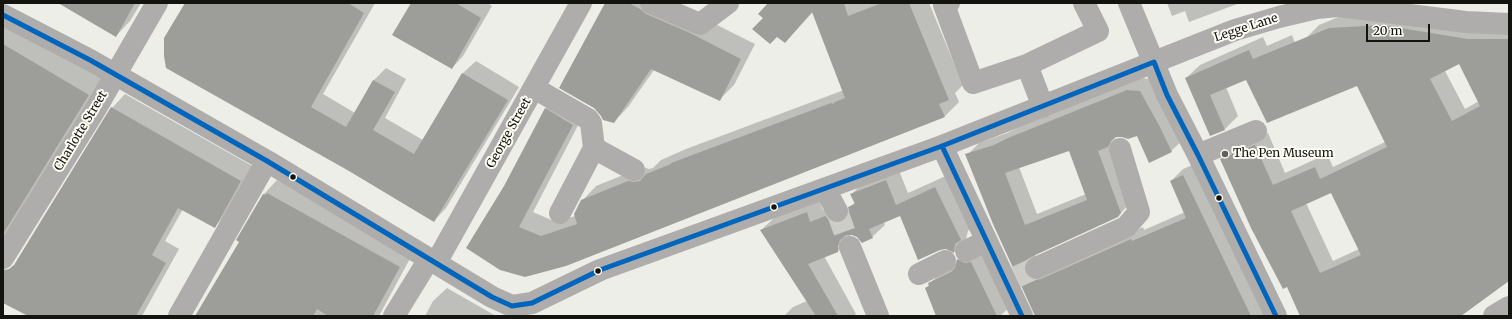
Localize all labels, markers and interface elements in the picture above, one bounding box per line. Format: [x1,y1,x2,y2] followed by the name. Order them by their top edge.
[1212,11,1280,45] street label: Legge Lane
[1368,16,1432,42] scale bar
[1373,23,1402,38] text: 20 m
[51,88,111,174] street label: Charlotte Street
[484,95,534,171] street label: George Street
[1233,147,1334,161] place label: The Pen Museum
[1220,149,1230,159] marker: The Pen Museum
[288,172,298,182] unlabelled marker
[1214,193,1224,203] unlabelled marker
[769,202,779,212] unlabelled marker
[593,266,603,276] unlabelled marker

